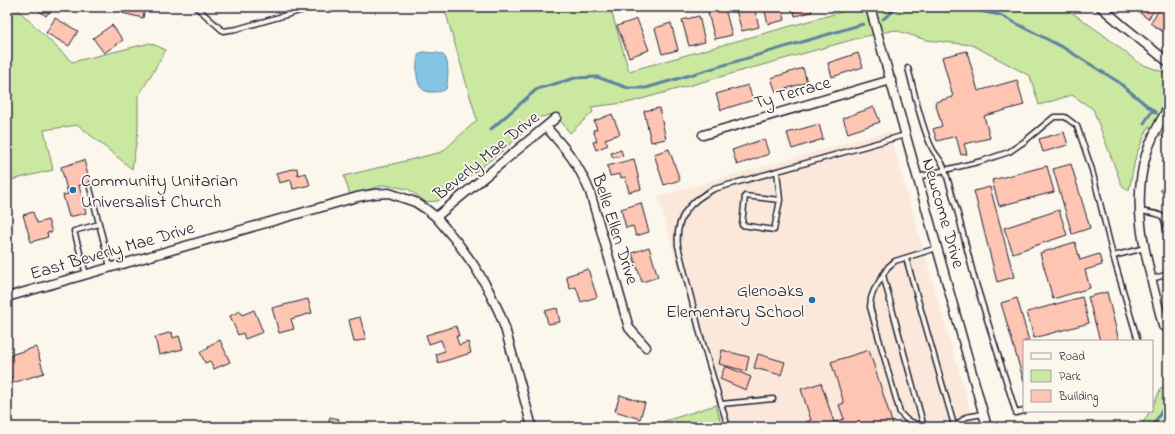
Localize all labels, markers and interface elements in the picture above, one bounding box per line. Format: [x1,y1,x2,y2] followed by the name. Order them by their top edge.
[751,70,835,117] street label: Ty Terrace
[428,105,547,208] street label: Beverly Mae Drive
[914,156,970,272] street label: Newcome Drive
[81,169,238,216] place label: Community Unitarian Universalist Church
[584,170,644,289] street label: Belle Ellen Drive
[68,185,78,195] marker: Community Unitarian Universalist Church
[27,216,199,288] street label: East Beverly Mae Drive
[666,279,804,326] place label: Glenoaks Elementary School
[807,295,817,305] marker: Glenoaks Elementary School
[1023,340,1153,412] legend
[1059,348,1085,366] text: Road
[1059,368,1081,386] text: Park
[1058,388,1098,407] text: Building

